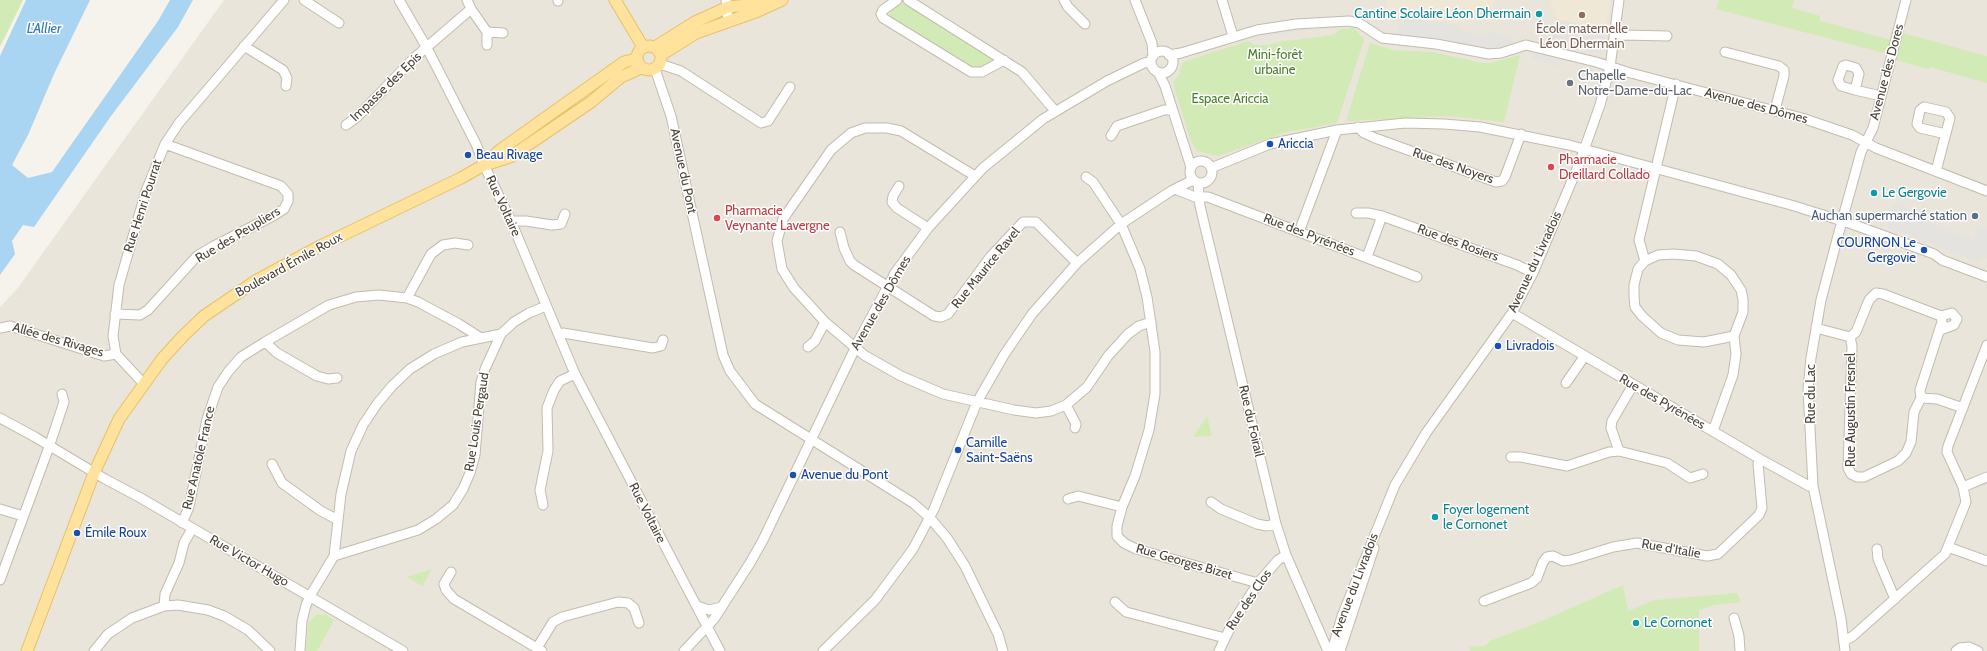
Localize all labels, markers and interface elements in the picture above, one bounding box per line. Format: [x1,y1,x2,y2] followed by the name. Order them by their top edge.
[1354,6,1531,22] place label: Cantine Scolaire Léon Dhermain
[1534,9,1544,19] marker: Cantine Scolaire Léon Dhermain
[1577,10,1587,20] marker: École maternelle Léon Dhermain
[27,21,61,37] water label: L'Allier
[1536,21,1628,52] place label: École maternelle Léon Dhermain
[1867,22,1907,122] street label: Avenue des Dores
[1248,47,1302,78] park label: Mini-forêt urbaine
[347,49,425,125] street label: Impasse des Epis
[1578,68,1692,99] place label: Chapelle Notre-Dame-du-Lac
[1565,78,1575,88] marker: Chapelle Notre-Dame-du-Lac
[1703,85,1809,127] street label: Avenue des Dômes
[1192,91,1268,107] park label: Espace Ariccia
[666,127,700,215] street label: Avenue du Pont
[1278,136,1314,152] place label: Ariccia
[1265,139,1275,149] marker: Ariccia
[1410,145,1496,187] street label: Rue des Noyers
[476,147,543,163] place label: Beau Rivage
[463,150,473,160] marker: Beau Rivage
[1559,152,1650,183] place label: Pharmacie Dreillard Collado
[121,158,165,254] street label: Rue Henri Pourrat
[1546,162,1556,172] marker: Pharmacie Dreillard Collado
[482,173,524,239] street label: Rue Voltaire
[1882,185,1947,201] place label: Le Gergovie
[1869,188,1879,198] marker: Le Gergovie
[725,203,830,234] place label: Pharmacie Veynante Lavergne
[193,204,283,266] street label: Rue des Peupliers
[1811,208,1967,224] place label: Auchan supermarché station
[1505,209,1565,315] street label: Avenue du Livradois
[1261,210,1357,260] street label: Rue des Pyrénées
[1970,211,1980,221] marker: Auchan supermarché station
[712,213,722,223] marker: Pharmacie Veynante Lavergne
[1415,221,1501,265] street label: Rue des Rosiers
[949,224,1023,312] street label: Rue Maurice Ravel
[233,229,345,301] street label: Boulevard Émile Roux
[1837,235,1916,266] place label: COURNON Le Gergovie
[1919,245,1929,255] marker: COURNON Le Gergovie
[848,253,914,353] street label: Avenue des Dômes
[11,320,105,360] street label: Allée des Rivages
[1506,338,1554,354] place label: Livradois
[1493,341,1503,351] marker: Livradois
[1843,353,1859,467] street label: Rue Augustin Fresnel
[1803,364,1819,424] street label: Rue du Lac
[461,371,493,473] street label: Rue Louis Pergaud
[1616,371,1708,433] street label: Rue des Pyrénées
[1235,384,1267,458] street label: Rue du Foirail
[180,405,218,511] street label: Rue Anatole France
[966,435,1033,466] place label: Camille Saint-Saëns
[953,445,963,455] marker: Camille Saint-Saëns
[801,467,888,483] place label: Avenue du Pont
[788,470,798,480] marker: Avenue du Pont
[625,480,669,546] street label: Rue Voltaire
[1443,502,1529,533] place label: Foyer logement le Cornonet
[1430,512,1440,522] marker: Foyer logement le Cornonet
[85,525,147,541] place label: Émile Roux
[72,528,82,538] marker: Émile Roux
[1328,531,1382,639] street label: Avenue du Livradois
[206,532,292,590] street label: Rue Victor Hugo
[1640,536,1702,562] street label: Rue d'Italie
[1134,541,1234,583] street label: Rue Georges Bizet
[1223,567,1275,633] street label: Rue des Clos
[1644,615,1712,631] place label: Le Cornonet
[1631,618,1641,628] marker: Le Cornonet

